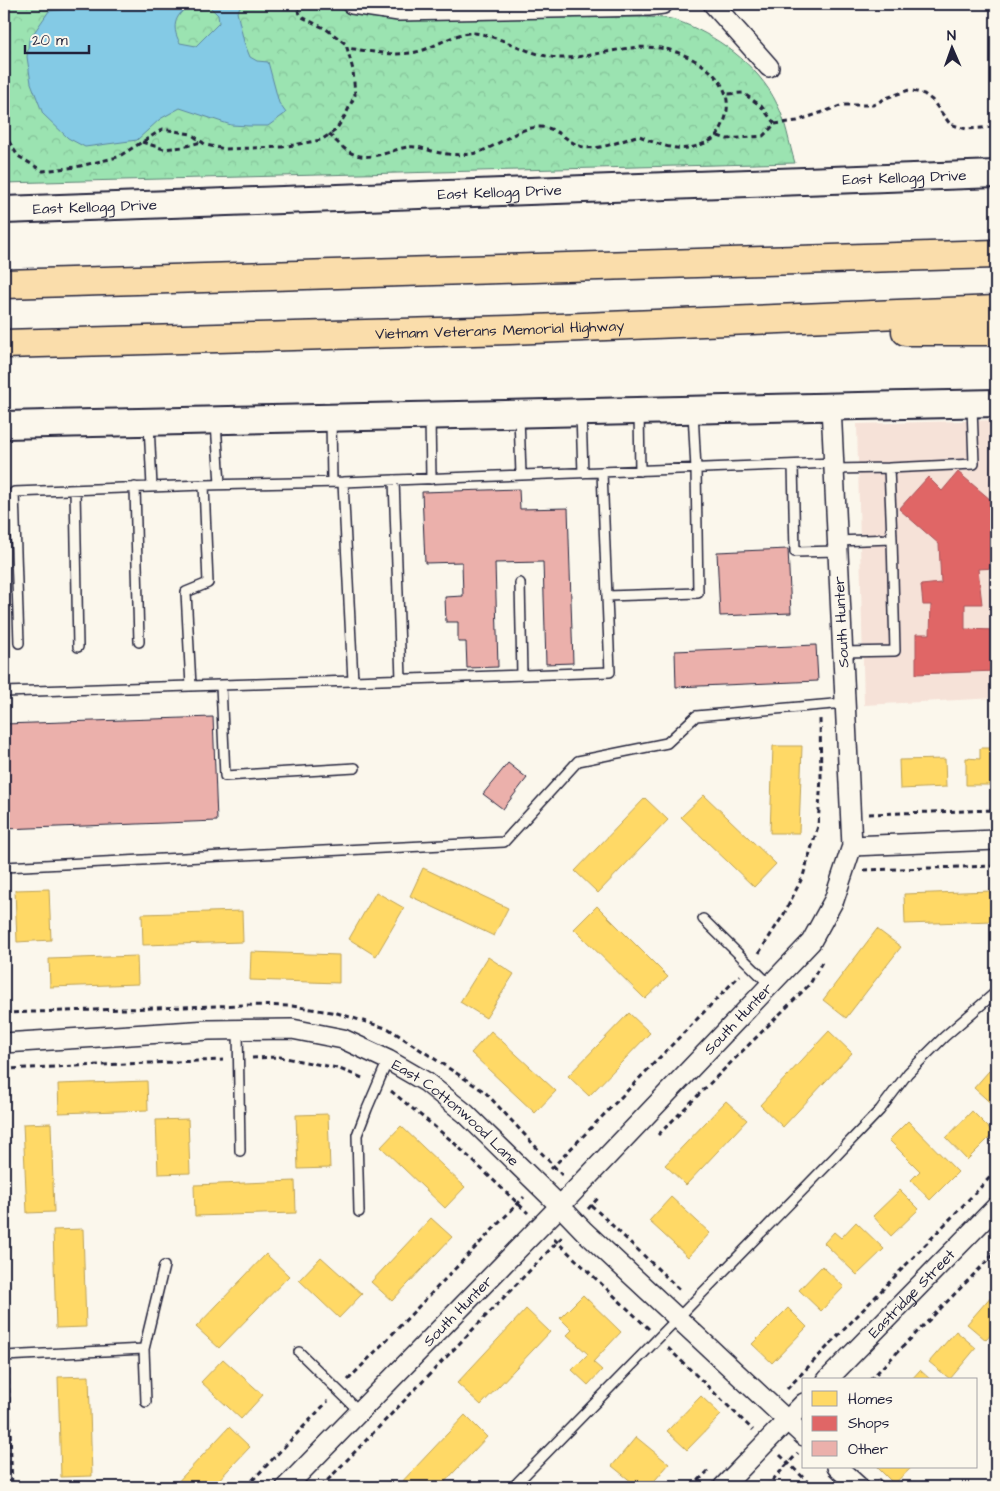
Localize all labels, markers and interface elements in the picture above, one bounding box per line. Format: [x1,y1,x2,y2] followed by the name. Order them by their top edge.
[25,22,89,54] scale bar
[928,22,978,72] north arrow
[947,26,957,46] text: N
[32,30,68,51] text: 20 m
[842,165,967,191] street label: East Kellogg Drive
[437,180,562,205] street label: East Kellogg Drive
[33,194,157,220] street label: East Kellogg Drive
[375,315,625,345] street label: Vietnam Veterans Memorial Highway
[829,576,854,668] street label: South Hunter
[699,978,778,1060] street label: South Hunter
[388,1054,524,1171] street label: East Cottonwood Lane
[864,1245,960,1343] street label: Eastridge Street
[418,1271,498,1351] street label: South Hunter
[802,1378,978,1468] legend
[848,1389,893,1410] text: Homes
[848,1413,890,1434] text: Shops
[848,1439,888,1460] text: Other

